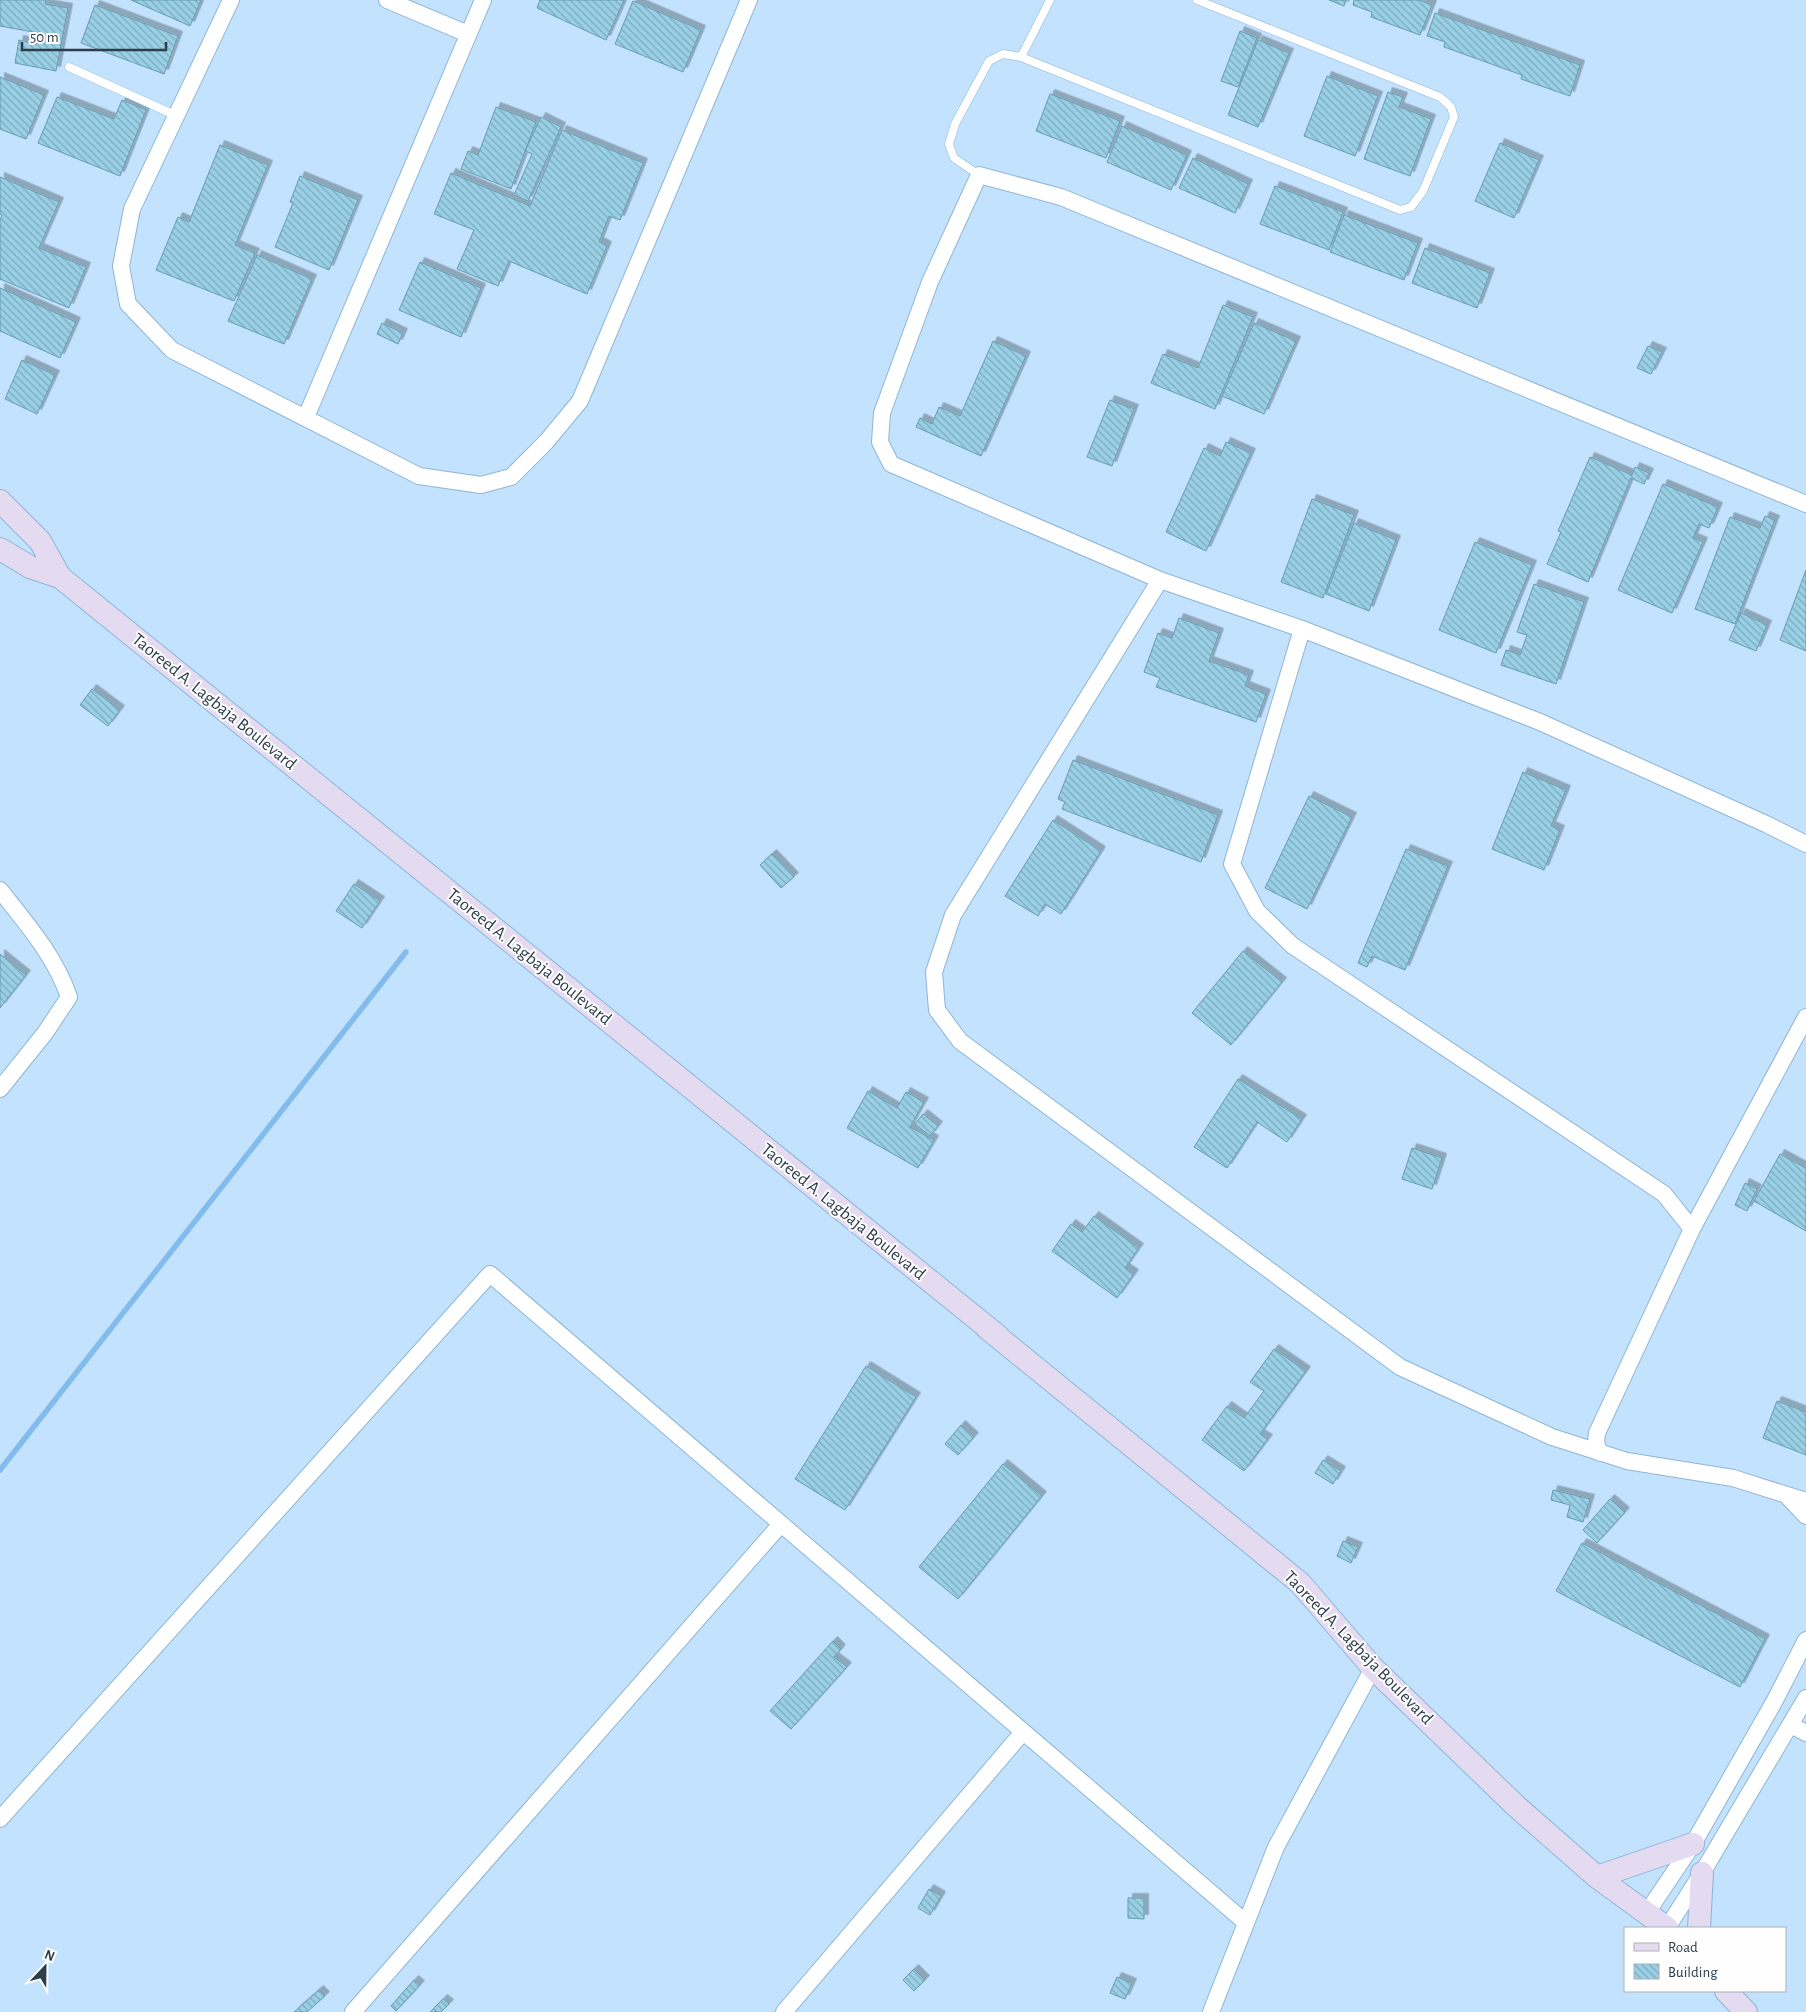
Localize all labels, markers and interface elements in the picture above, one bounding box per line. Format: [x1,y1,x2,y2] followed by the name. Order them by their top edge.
[22,20,166,52] scale bar
[30,30,59,45] text: 50 m
[128,630,300,774] street label: Taoreed A. Lagbaja Boulevard
[443,885,615,1029] street label: Taoreed A. Lagbaja Boulevard
[757,1140,929,1284] street label: Taoreed A. Lagbaja Boulevard
[1280,1568,1436,1728] street label: Taoreed A. Lagbaja Boulevard
[1624,1927,1786,1992] legend
[1668,1940,1698,1955] text: Road
[20,1942,70,1992] north arrow
[42,1948,57,1964] text: N
[1668,1965,1718,1980] text: Building

